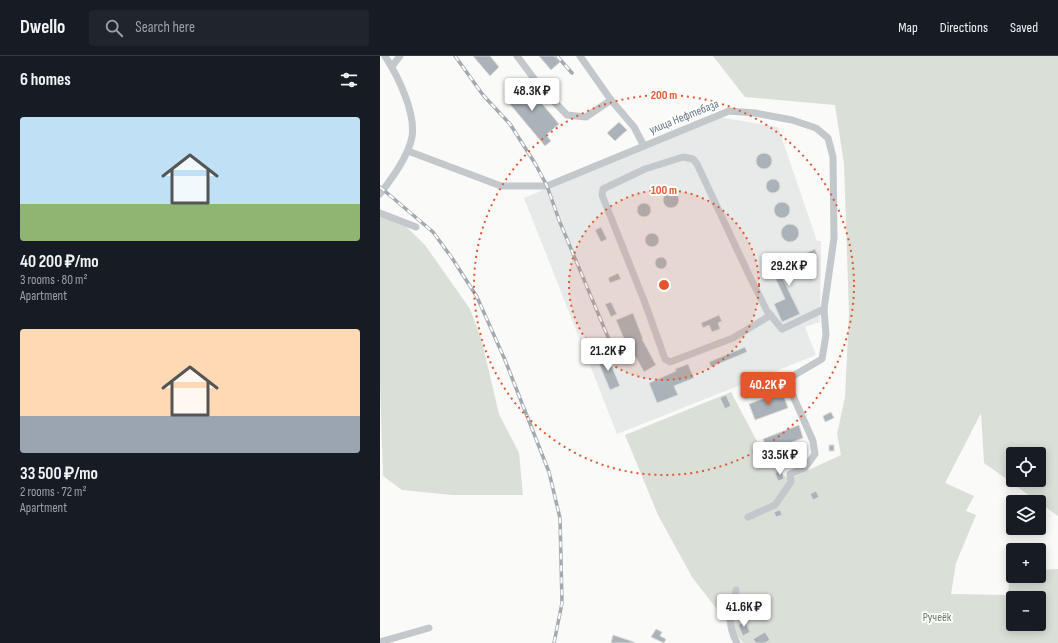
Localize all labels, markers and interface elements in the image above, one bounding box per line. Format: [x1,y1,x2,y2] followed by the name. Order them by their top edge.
[89,10,369,46] search box
[20,16,65,39] text: Dwello
[103,17,125,39] icon: search
[135,18,195,37] text: Search here
[898,19,918,36] text: Map
[940,19,988,36] text: Directions
[1010,19,1038,36] text: Saved
[338,69,360,91] icon: filters
[20,70,71,90] text: 6 homes
[495,78,569,112] pin: 48.3K ₽
[514,83,550,99] text: 48.3K ₽
[651,88,677,103] text: 200 m
[647,96,721,138] street label: улица Нефтебаза
[154,143,226,215] icon: home
[651,183,677,198] text: 100 m
[20,252,99,272] text: 40 200 ₽/mo
[752,253,826,287] pin: 29.2K ₽
[771,258,807,274] text: 29.2K ₽
[20,272,88,288] text: 3 rooms · 80 m²
[657,278,671,292] centre of rings
[20,288,67,304] text: Apartment
[571,338,645,372] pin: 21.2K ₽
[590,343,626,359] text: 21.2K ₽
[154,355,226,427] icon: home
[731,372,805,406] pin: 40.2K ₽
[750,377,786,393] text: 40.2K ₽
[743,442,817,476] pin: 33.5K ₽
[762,447,798,463] text: 33.5K ₽
[1006,447,1046,631] map controls
[1006,447,1046,487] button: locate
[20,464,98,484] text: 33 500 ₽/mo
[20,484,86,500] text: 2 rooms · 72 m²
[1006,495,1046,535] button: layers
[20,500,67,516] text: Apartment
[1006,543,1046,583] button: +
[1006,591,1046,631] button: −
[707,594,781,628] pin: 41.6K ₽
[726,599,762,615] text: 41.6K ₽
[923,610,952,625] park label: Ручеёк

